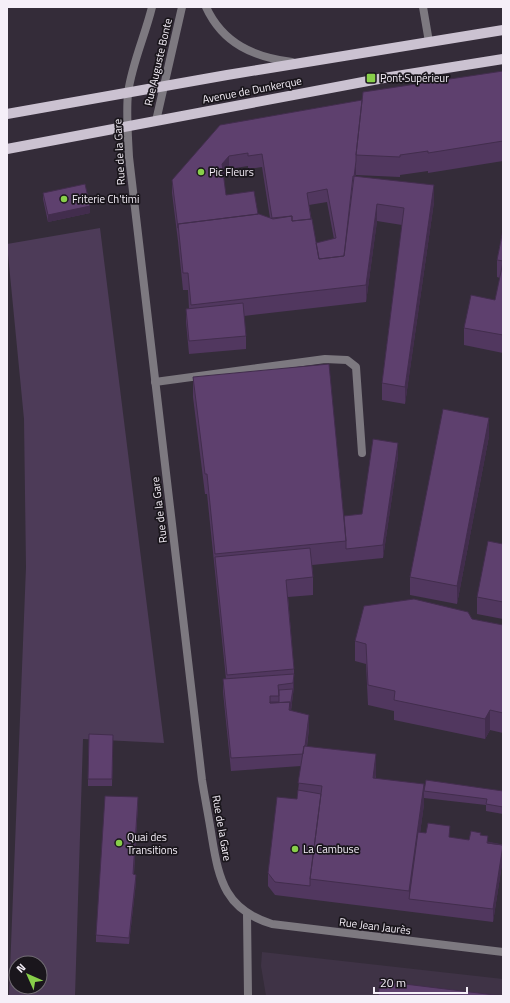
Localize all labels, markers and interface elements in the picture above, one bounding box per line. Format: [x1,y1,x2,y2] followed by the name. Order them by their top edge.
[140,16,176,107] street label: Rue Auguste Bonte
[380,70,449,86] place label: Pont Supérieur
[201,72,304,107] street label: Avenue de Dunkerque
[365,72,377,84] marker: Pont Supérieur
[109,118,129,186] street label: Rue de la Gare
[209,164,254,180] place label: Pic Fleurs
[196,167,206,177] marker: Pic Fleurs
[72,191,139,207] place label: Friterie Ch'timi
[59,194,69,204] marker: Friterie Ch'timi
[147,476,171,544] street label: Rue de la Gare
[208,794,236,862] street label: Rue de la Gare
[127,829,178,858] place label: Quai des Transitions
[114,838,124,848] marker: Quai des Transitions
[303,841,360,857] place label: La Cambuse
[290,844,300,854] marker: La Cambuse
[338,914,412,938] street label: Rue Jean Jaurès
[8,955,48,995] north arrow
[13,960,29,976] text: N
[374,969,467,995] scale bar
[380,973,406,992] text: 20 m

